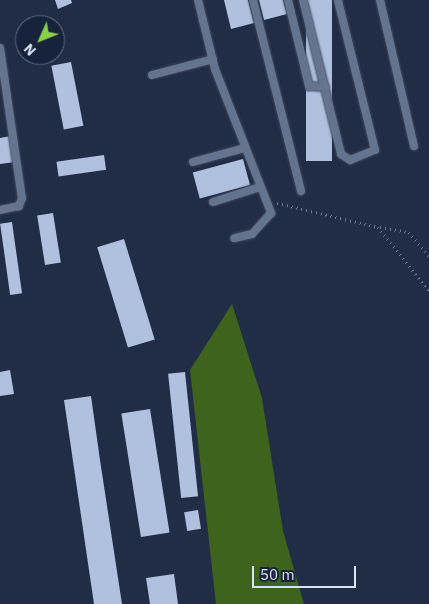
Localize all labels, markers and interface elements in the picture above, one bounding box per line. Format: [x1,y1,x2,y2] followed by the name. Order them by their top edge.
[15,15,65,65] north arrow
[20,40,40,60] text: N
[254,556,358,588] scale bar
[260,565,295,584] text: 50 m

